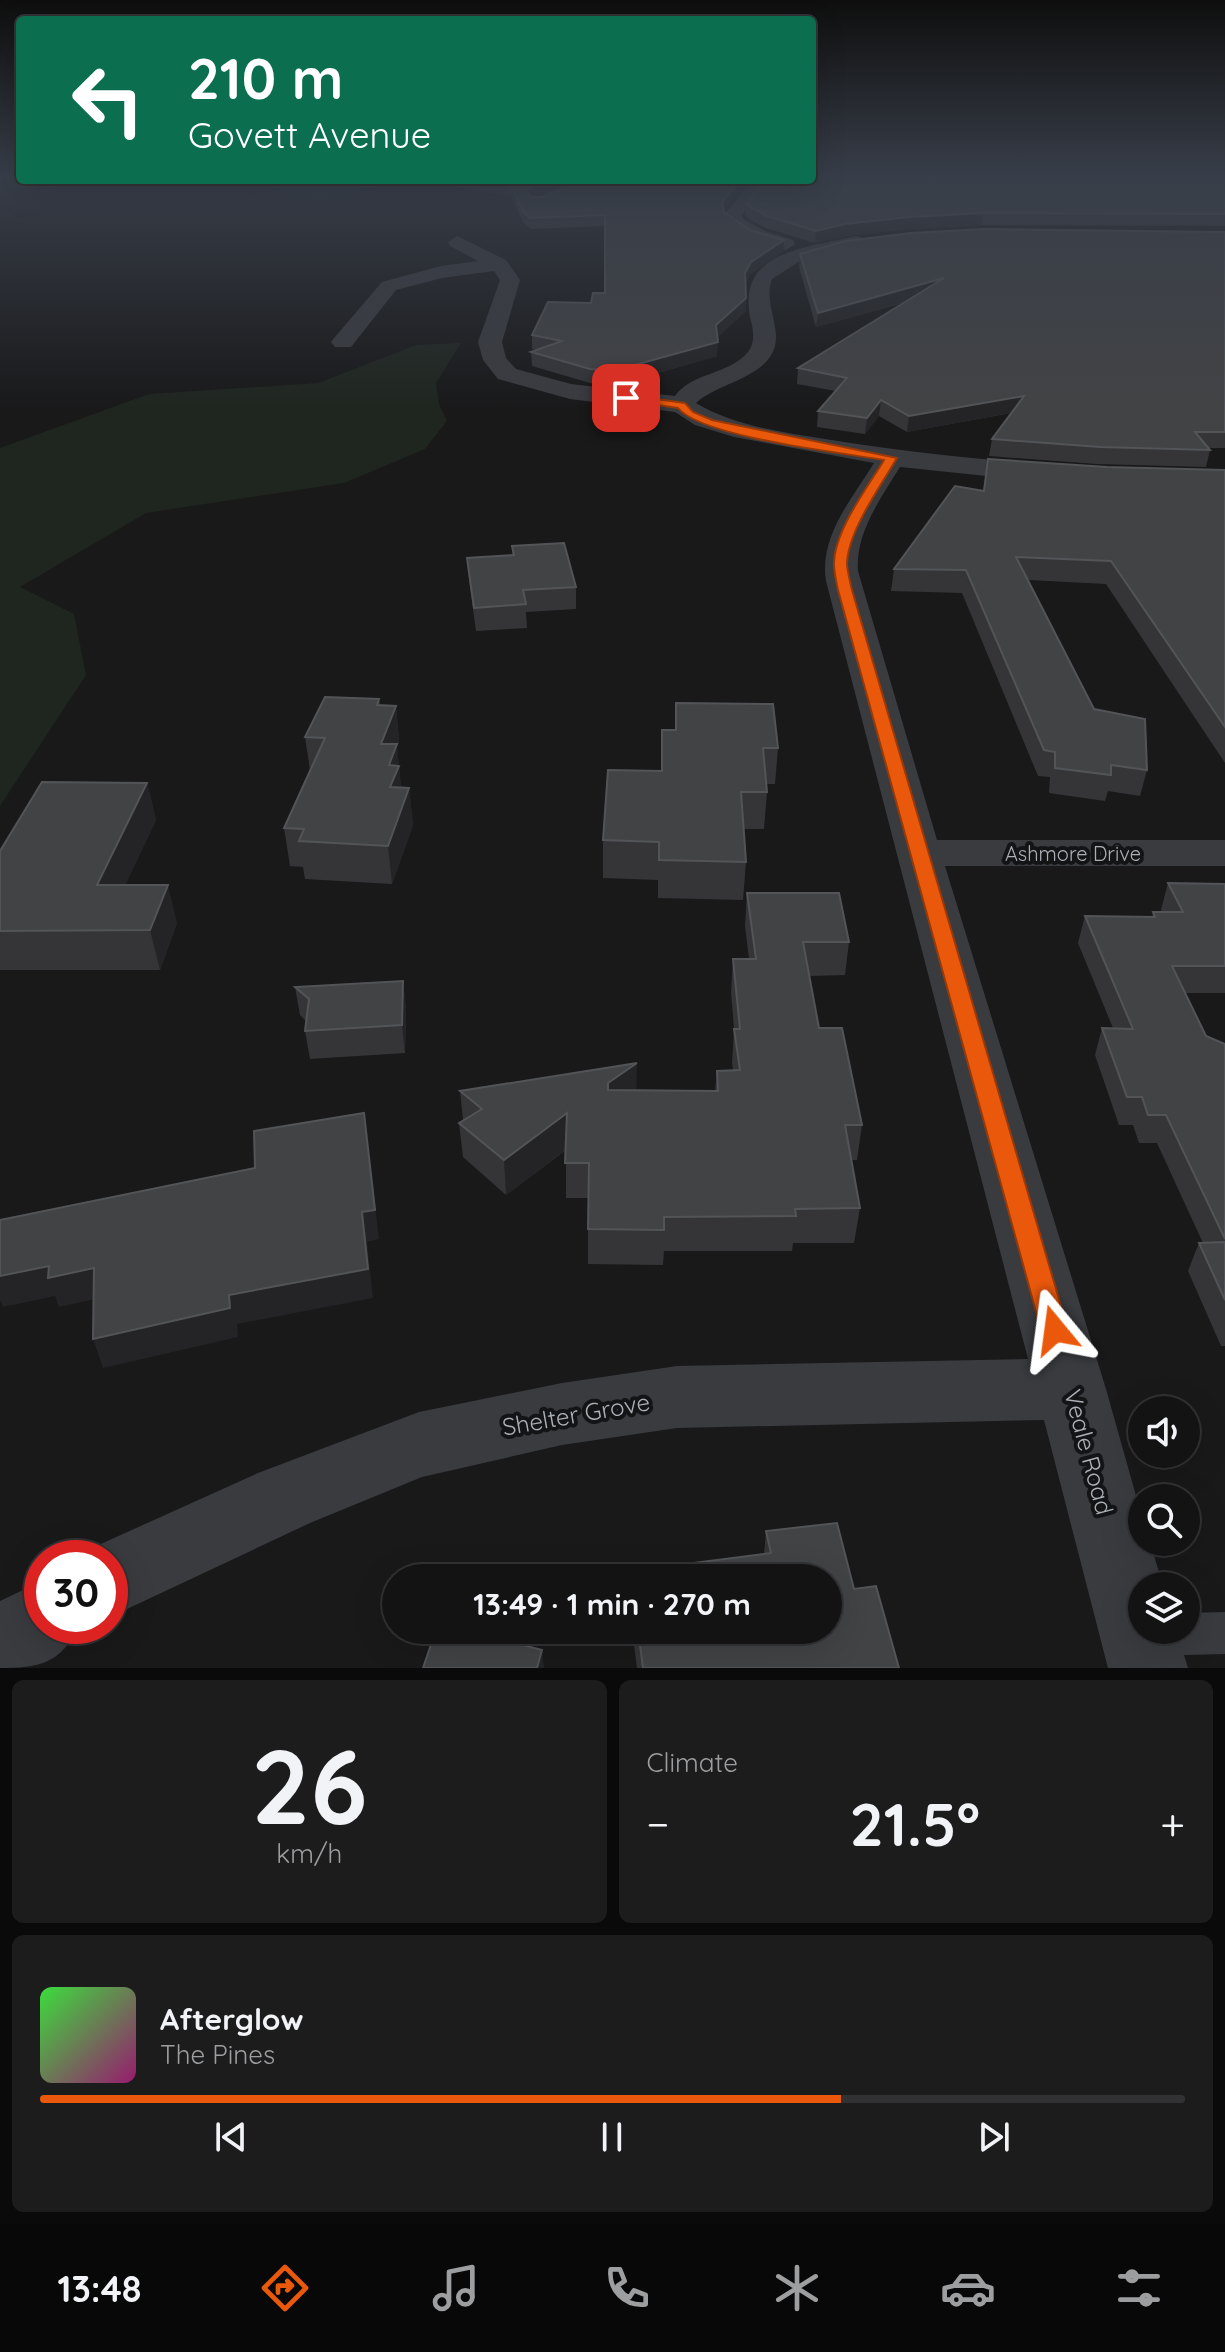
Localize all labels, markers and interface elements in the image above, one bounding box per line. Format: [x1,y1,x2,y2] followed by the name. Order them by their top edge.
[188,43,343,113] text: 210 m
[56,48,160,152] icon: left
[188,112,431,157] text: Govett Avenue
[592,364,660,432] pin
[604,376,648,420] icon: arrive
[1005,841,1141,866] street label: Ashmore Drive
[1013,1288,1097,1372] position arrow
[500,1386,652,1442] street label: Shelter Grove
[1058,1386,1120,1518] street label: Veale Road
[1128,1396,1200,1644] map controls
[1128,1396,1200,1468] button: sound
[1128,1484,1200,1556] button: search
[24,1540,128,1644] speed limit sign: 30
[1128,1572,1200,1644] button: layers
[473,1585,751,1623] text: 13:49 · 1 min · 270 m
[251,1720,368,1850] text: 26
[647,1746,738,1779] text: Climate
[850,1786,980,1861] text: 21.5°
[647,1796,669,1851] text: −
[1160,1796,1185,1851] text: +
[276,1837,342,1870] text: km/h
[160,2000,303,2038] text: Afterglow
[160,2038,275,2071] text: The Pines
[209,2115,253,2159] icon: previous
[590,2115,634,2159] icon: pause
[972,2115,1016,2159] icon: next
[257,2260,313,2316] icon: directions
[428,2260,484,2316] icon: music
[599,2260,655,2316] icon: phone
[769,2260,825,2316] icon: climate
[940,2260,996,2316] icon: car
[1111,2260,1167,2316] icon: filters
[57,2266,142,2311] text: 13:48

